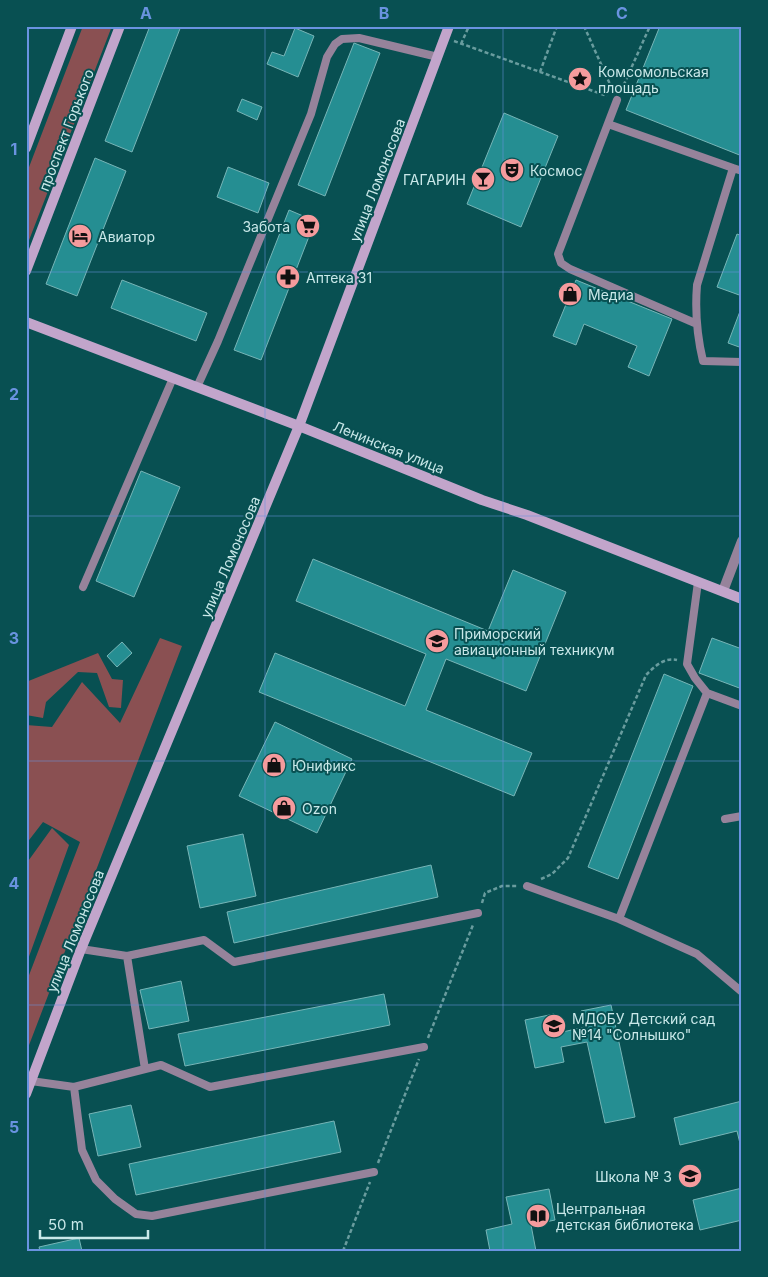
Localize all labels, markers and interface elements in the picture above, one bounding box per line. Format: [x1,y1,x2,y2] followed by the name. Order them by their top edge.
[140,3,152,23] text: A
[379,3,389,23] text: B
[616,3,628,23] text: C
[598,63,709,96] place label: Комсомольская площадь
[567,66,593,92] place icon: Комсомольская площадь
[35,67,97,193] street label: проспект Горького
[346,116,408,244] street label: улица Ломоносова
[11,139,17,159] text: 1
[499,157,525,183] theatre icon: Космос
[530,162,582,179] place label: Космос
[470,166,496,192] bar icon: ГАГАРИН
[403,171,466,188] place label: ГАГАРИН
[295,213,321,239] supermarket icon: Забота
[242,218,290,235] place label: Забота
[67,223,93,249] hotel icon: Авиатор
[98,228,155,245] place label: Авиатор
[275,264,301,290] pharmacy icon: Аптека 31
[306,269,372,286] place label: Аптека 31
[557,281,583,307] shop icon: Медиа
[588,286,634,303] place label: Медиа
[9,384,19,404] text: 2
[331,417,447,477] street label: Ленинская улица
[197,494,263,620] street label: улица Ломоносова
[454,625,615,658] place label: Приморский авиационный техникум
[9,628,19,648] text: 3
[424,628,450,654] school or university icon: Приморский авиационный техникум
[261,752,287,778] shop icon: Юнификс
[292,757,356,774] place label: Юнификс
[271,795,297,821] shop icon: Ozon
[302,800,337,817] place label: Ozon
[43,867,107,995] street label: улица Ломоносова
[9,873,20,893] text: 4
[572,1010,716,1043] place label: МДОБУ Детский сад №14 "Солнышко"
[541,1013,567,1039] school or university icon: МДОБУ Детский сад №14 "Солнышко"
[9,1117,19,1137] text: 5
[677,1163,703,1189] school or university icon: Школа № 3
[595,1168,672,1185] place label: Школа № 3
[556,1200,694,1233] place label: Центральная детская библиотека
[525,1203,551,1229] library icon: Центральная детская библиотека
[40,1207,148,1239] scale bar
[48,1215,84,1234] text: 50 m

